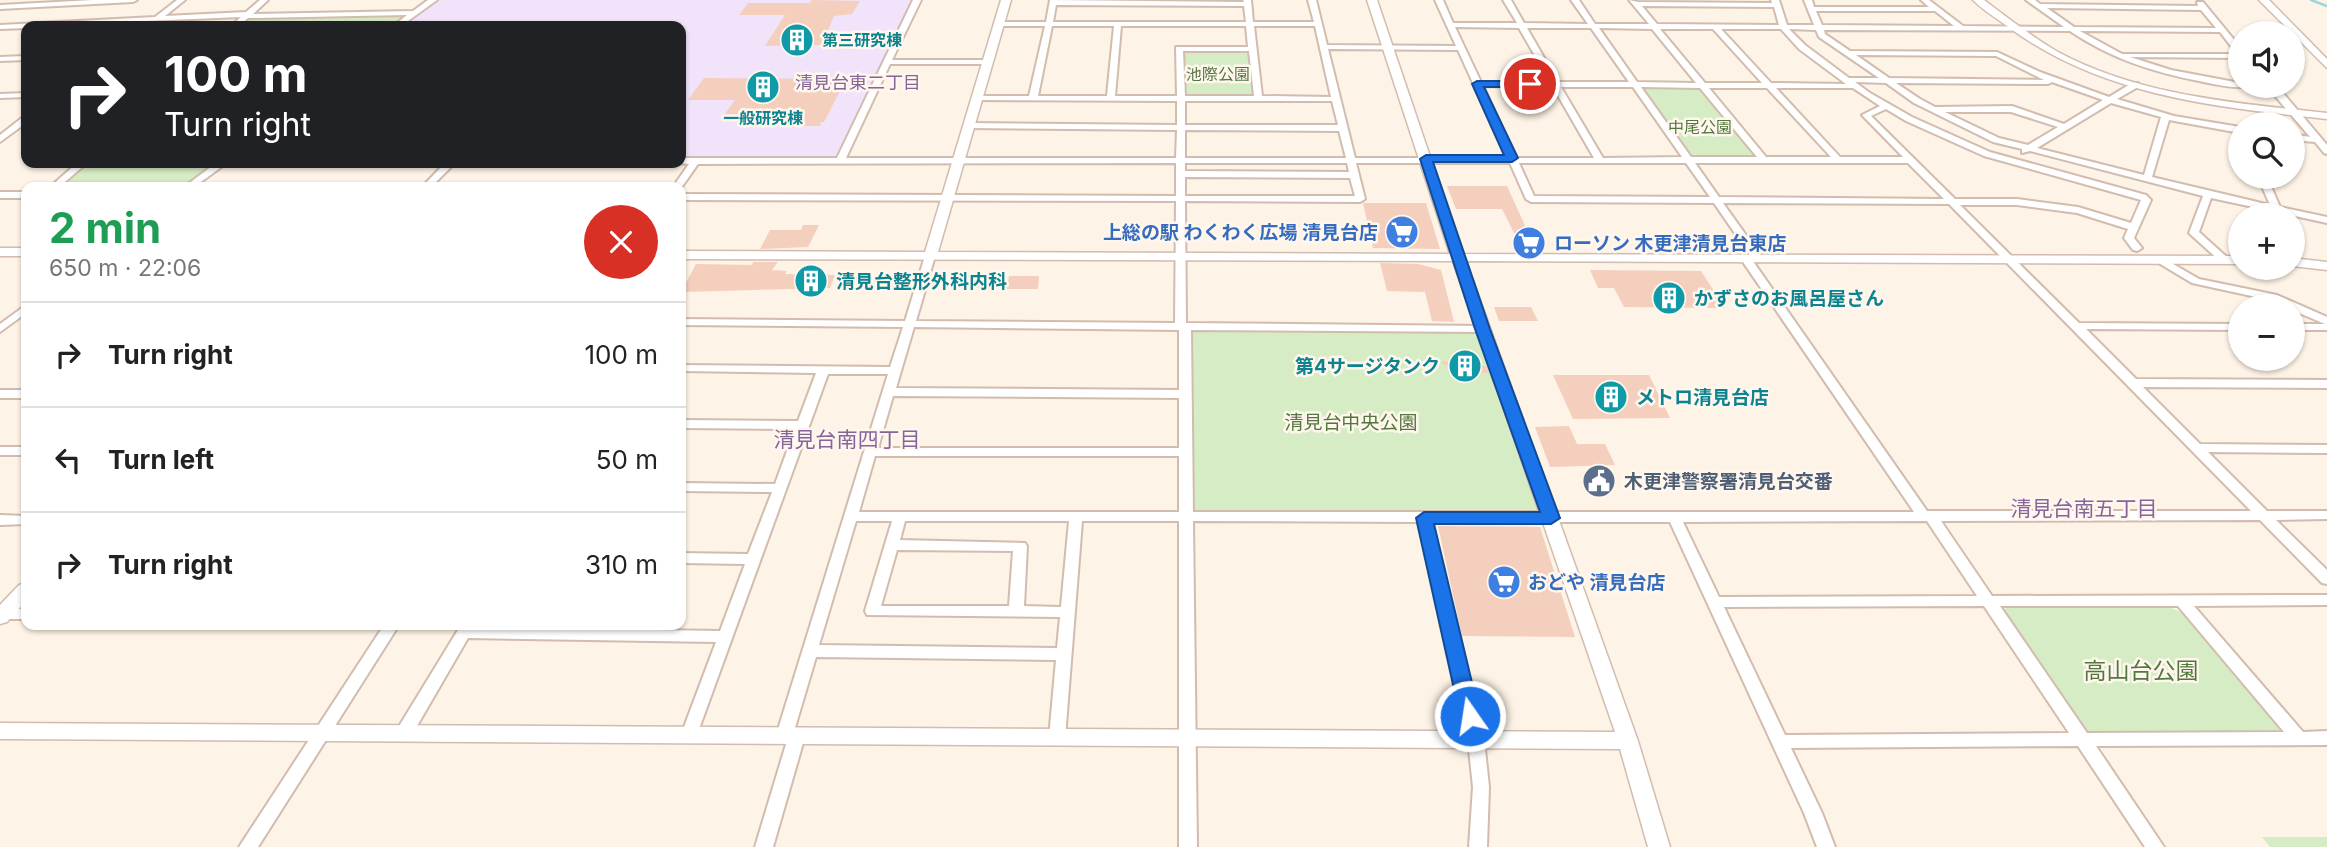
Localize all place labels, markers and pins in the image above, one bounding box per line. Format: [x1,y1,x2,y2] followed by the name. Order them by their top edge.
[778,21,816,59] building icon: 第三研究棟
[822,30,902,50] place label: 第三研究棟
[1500,54,1560,114] pin
[744,68,782,106] building icon: 一般研究棟
[723,108,803,128] place label: 一般研究棟
[1383,213,1421,251] supermarket icon: 上総の駅 わくわく広場 清見台店
[1103,221,1378,244] place label: 上総の駅 わくわく広場 清見台店
[1510,224,1548,262] supermarket icon: ローソン 木更津清見台東店
[1554,232,1787,255] place label: ローソン 木更津清見台東店
[792,262,830,300] building icon: 清見台整形外科内科
[836,270,1007,293] place label: 清見台整形外科内科
[1650,279,1688,317] building icon: かずさのお風呂屋さん
[1694,287,1884,310] place label: かずさのお風呂屋さん
[1446,347,1484,385] building icon: 第4サージタンク
[1295,355,1440,378] place label: 第4サージタンク
[1592,378,1630,416] building icon: メトロ清見台店
[1636,386,1769,409] place label: メトロ清見台店
[1580,462,1618,500] public building icon: 木更津警察署清見台交番
[1624,470,1833,493] place label: 木更津警察署清見台交番
[1485,563,1523,601] supermarket icon: おどや 清見台店
[1528,571,1666,594] place label: おどや 清見台店

